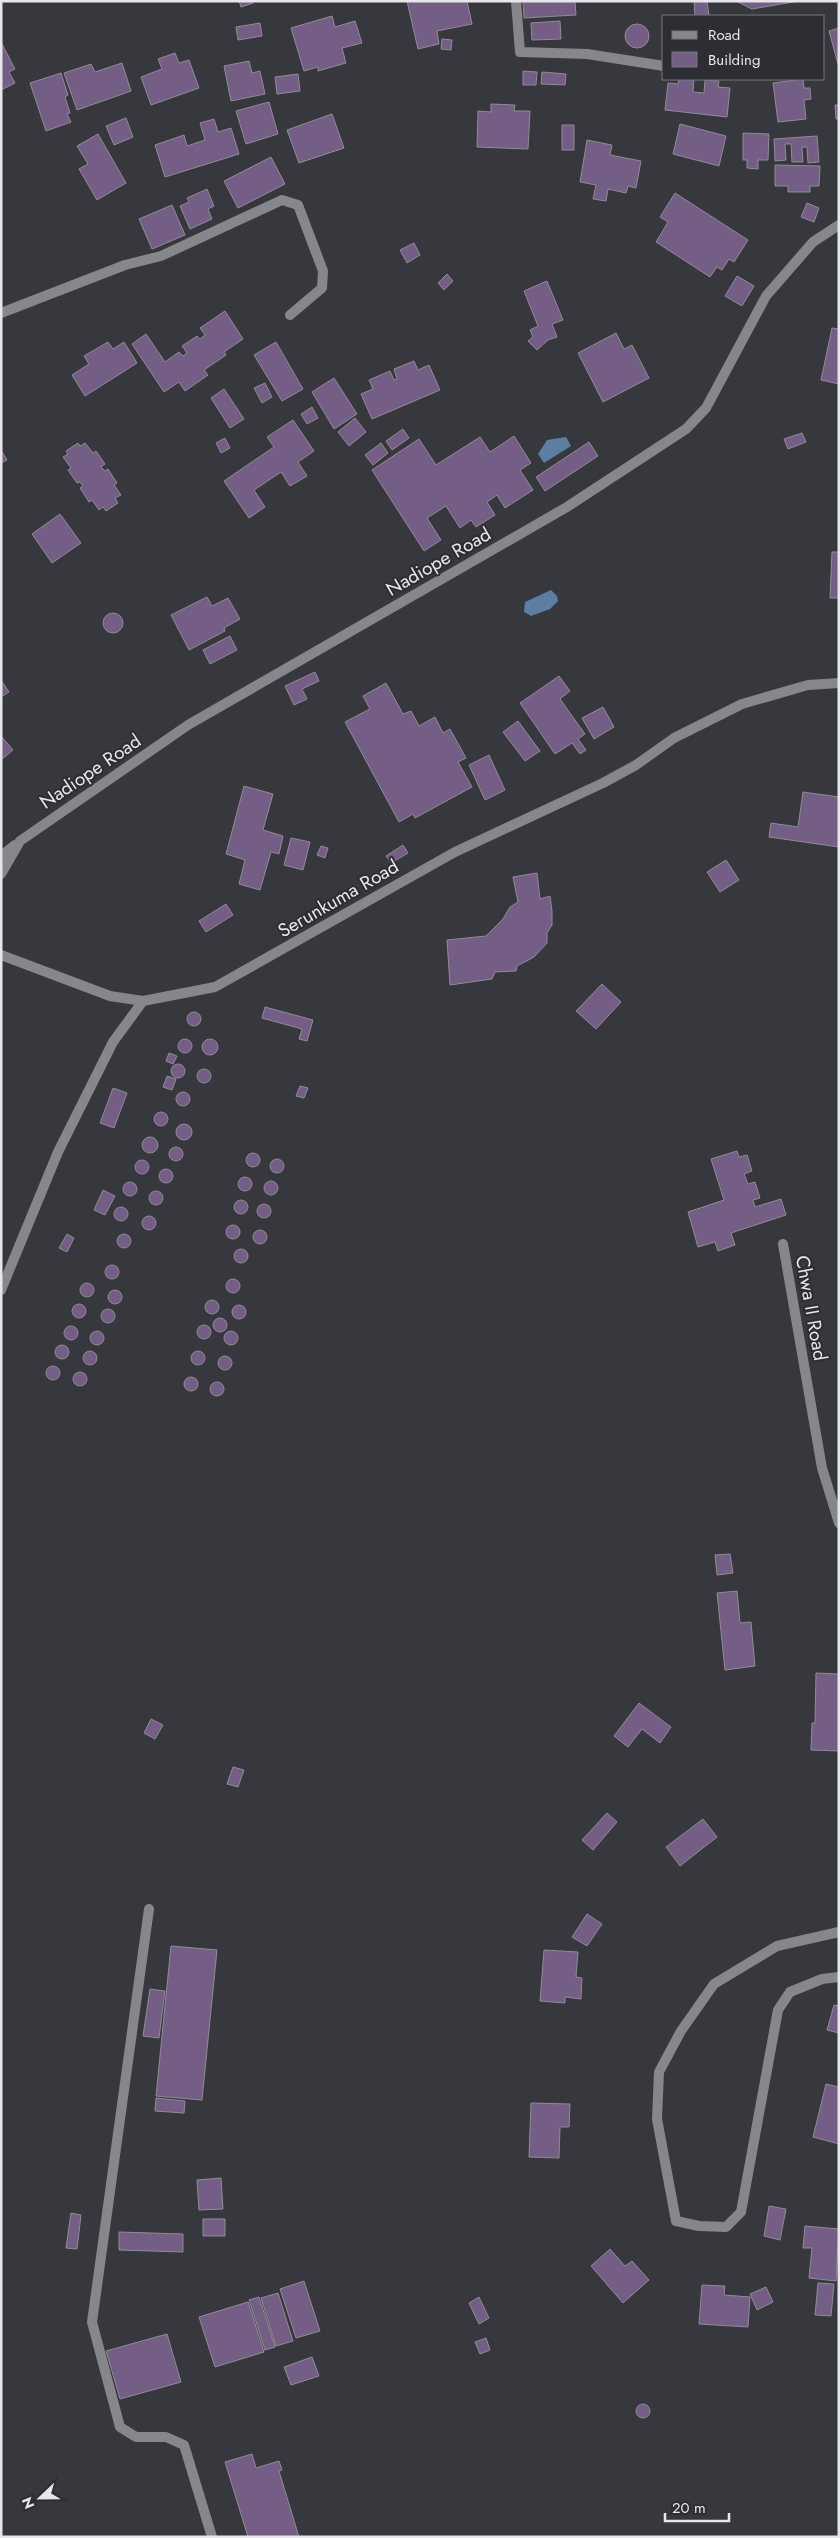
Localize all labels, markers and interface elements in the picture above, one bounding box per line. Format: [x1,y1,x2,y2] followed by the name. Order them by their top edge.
[662,15,825,80] legend
[708,24,740,46] text: Road
[708,49,760,71] text: Building
[381,520,496,602] street label: Nadiope Road
[34,727,146,815] street label: Nadiope Road
[273,853,404,944] street label: Serunkuma Road
[789,1253,834,1363] street label: Chwa II Road
[15,2473,65,2523] north arrow
[665,2490,729,2522] scale bar
[17,2494,39,2512] text: N
[672,2497,706,2519] text: 20 m

